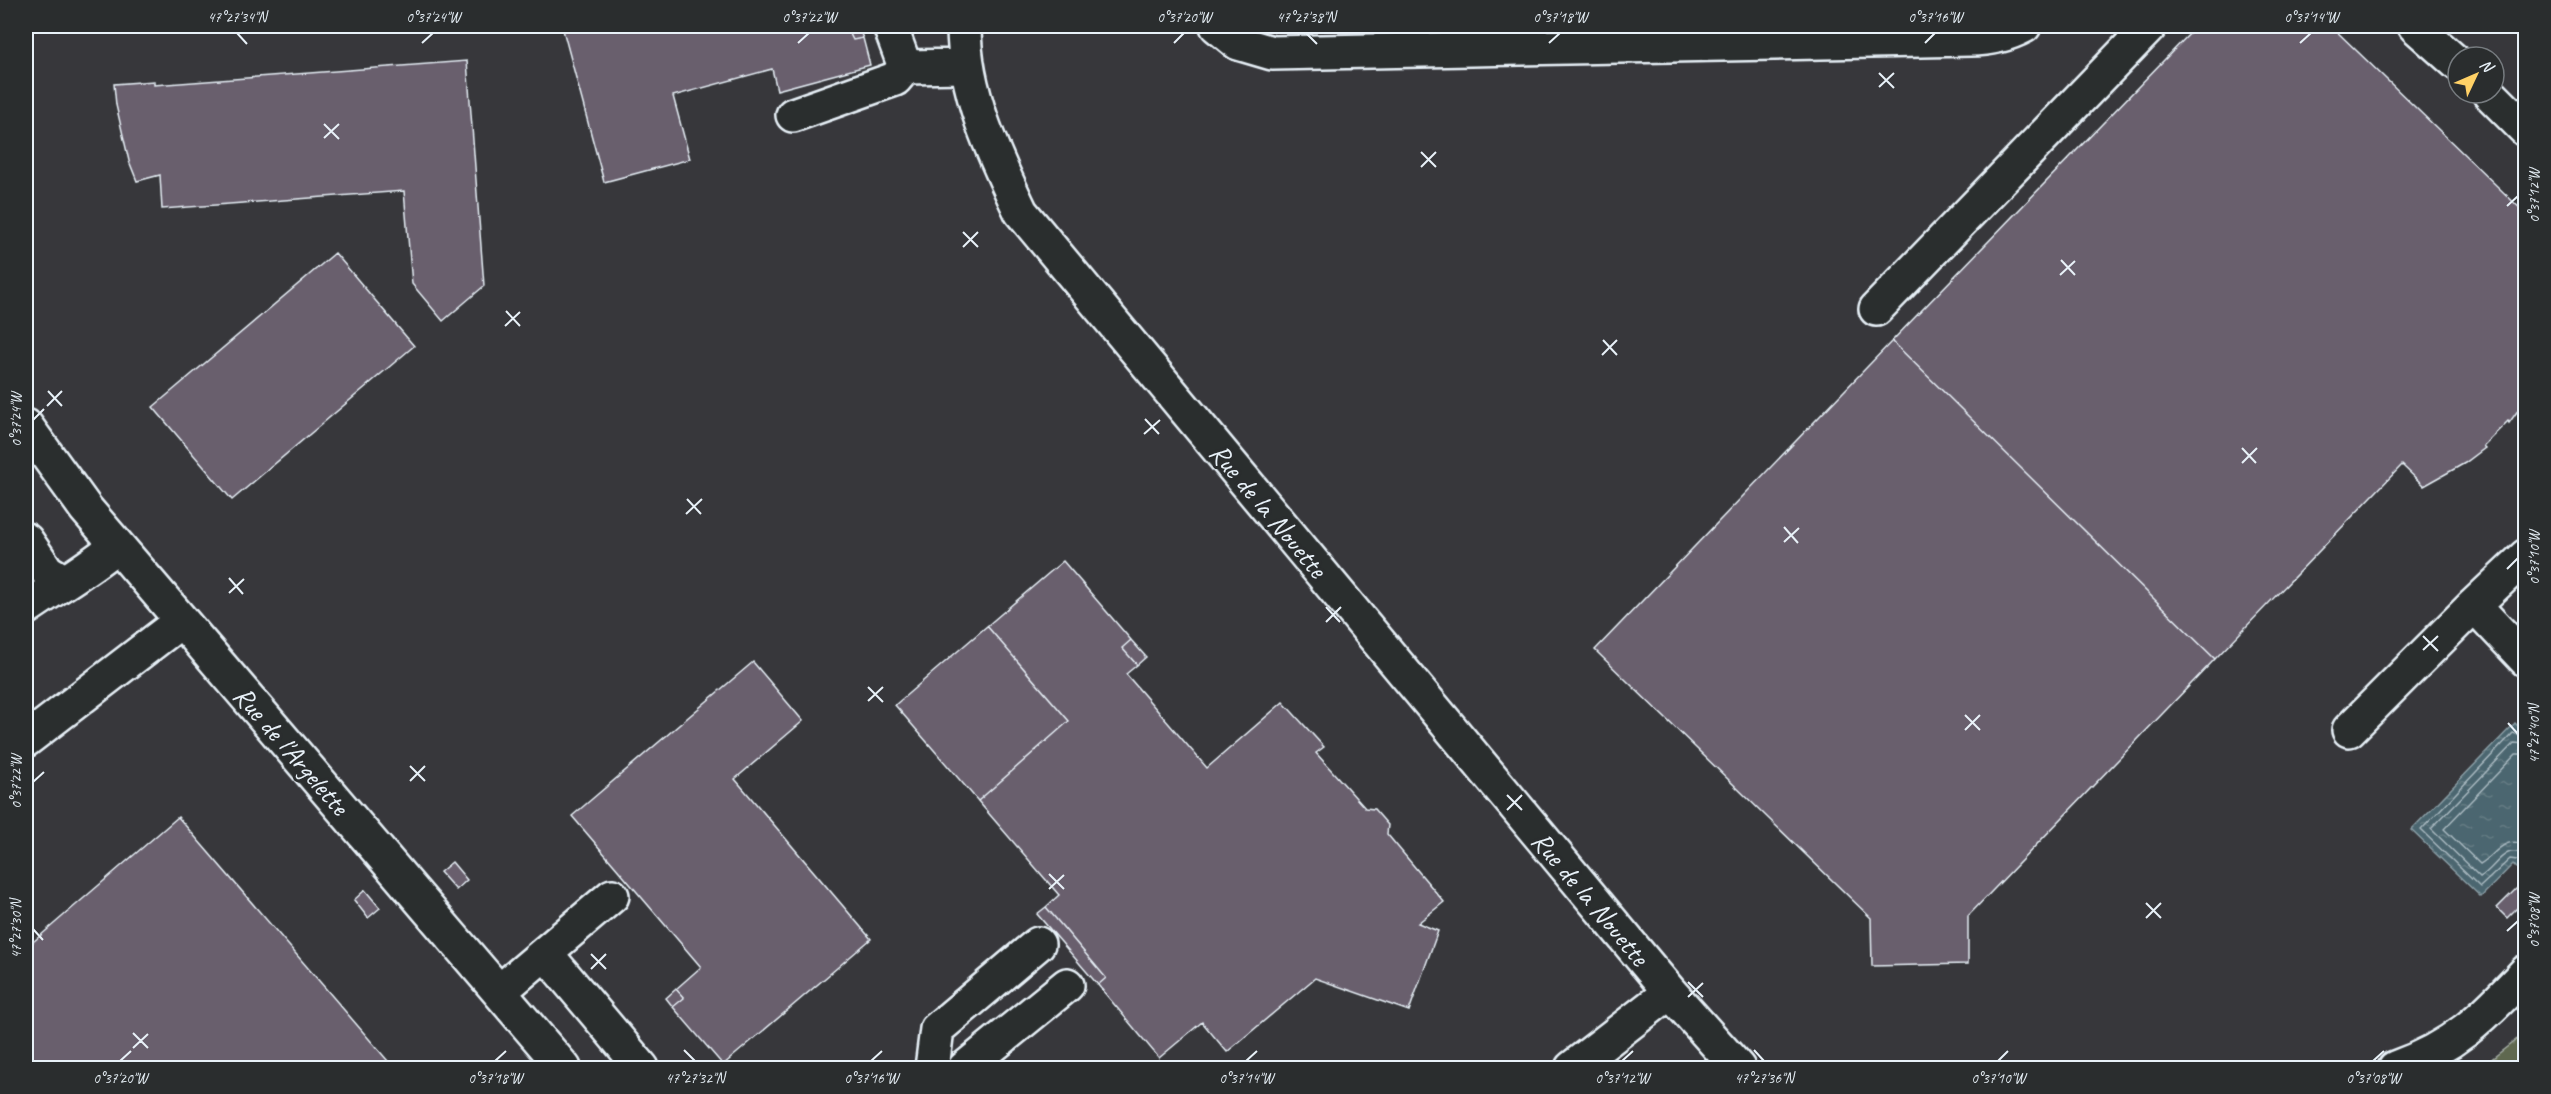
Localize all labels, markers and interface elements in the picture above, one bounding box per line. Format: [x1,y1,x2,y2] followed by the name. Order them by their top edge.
[207,8,270,27] text: 47°27'34"N
[406,8,463,27] text: 0°37'24"W
[782,8,839,27] text: 0°37'22"W
[1157,8,1214,27] text: 0°37'20"W
[1276,8,1339,27] text: 47°27'38"N
[1533,8,1590,27] text: 0°37'18"W
[1908,8,1965,27] text: 0°37'16"W
[2284,8,2341,27] text: 0°37'14"W
[2446,45,2506,105] north arrow
[2475,55,2499,78] text: N
[2525,166,2544,223] text: 0°37'12"W
[7,390,26,447] text: 0°37'24"W
[1202,436,1336,586] street label: Rue de la Nouette
[2525,528,2544,585] text: 0°37'10"W
[226,679,358,823] street label: Rue de l'Argelette
[2525,701,2544,764] text: 47°27'40"N
[7,752,26,809] text: 0°37'22"W
[1524,824,1658,974] street label: Rue de la Nouette
[2525,891,2544,948] text: 0°37'08"W
[7,896,26,959] text: 47°27'30"N
[93,1069,150,1088] text: 0°37'20"W
[468,1069,525,1088] text: 0°37'18"W
[665,1069,728,1088] text: 47°27'32"N
[844,1069,901,1088] text: 0°37'16"W
[1219,1069,1276,1088] text: 0°37'14"W
[1595,1069,1652,1088] text: 0°37'12"W
[1734,1069,1797,1088] text: 47°27'36"N
[1971,1069,2028,1088] text: 0°37'10"W
[2346,1069,2403,1088] text: 0°37'08"W

